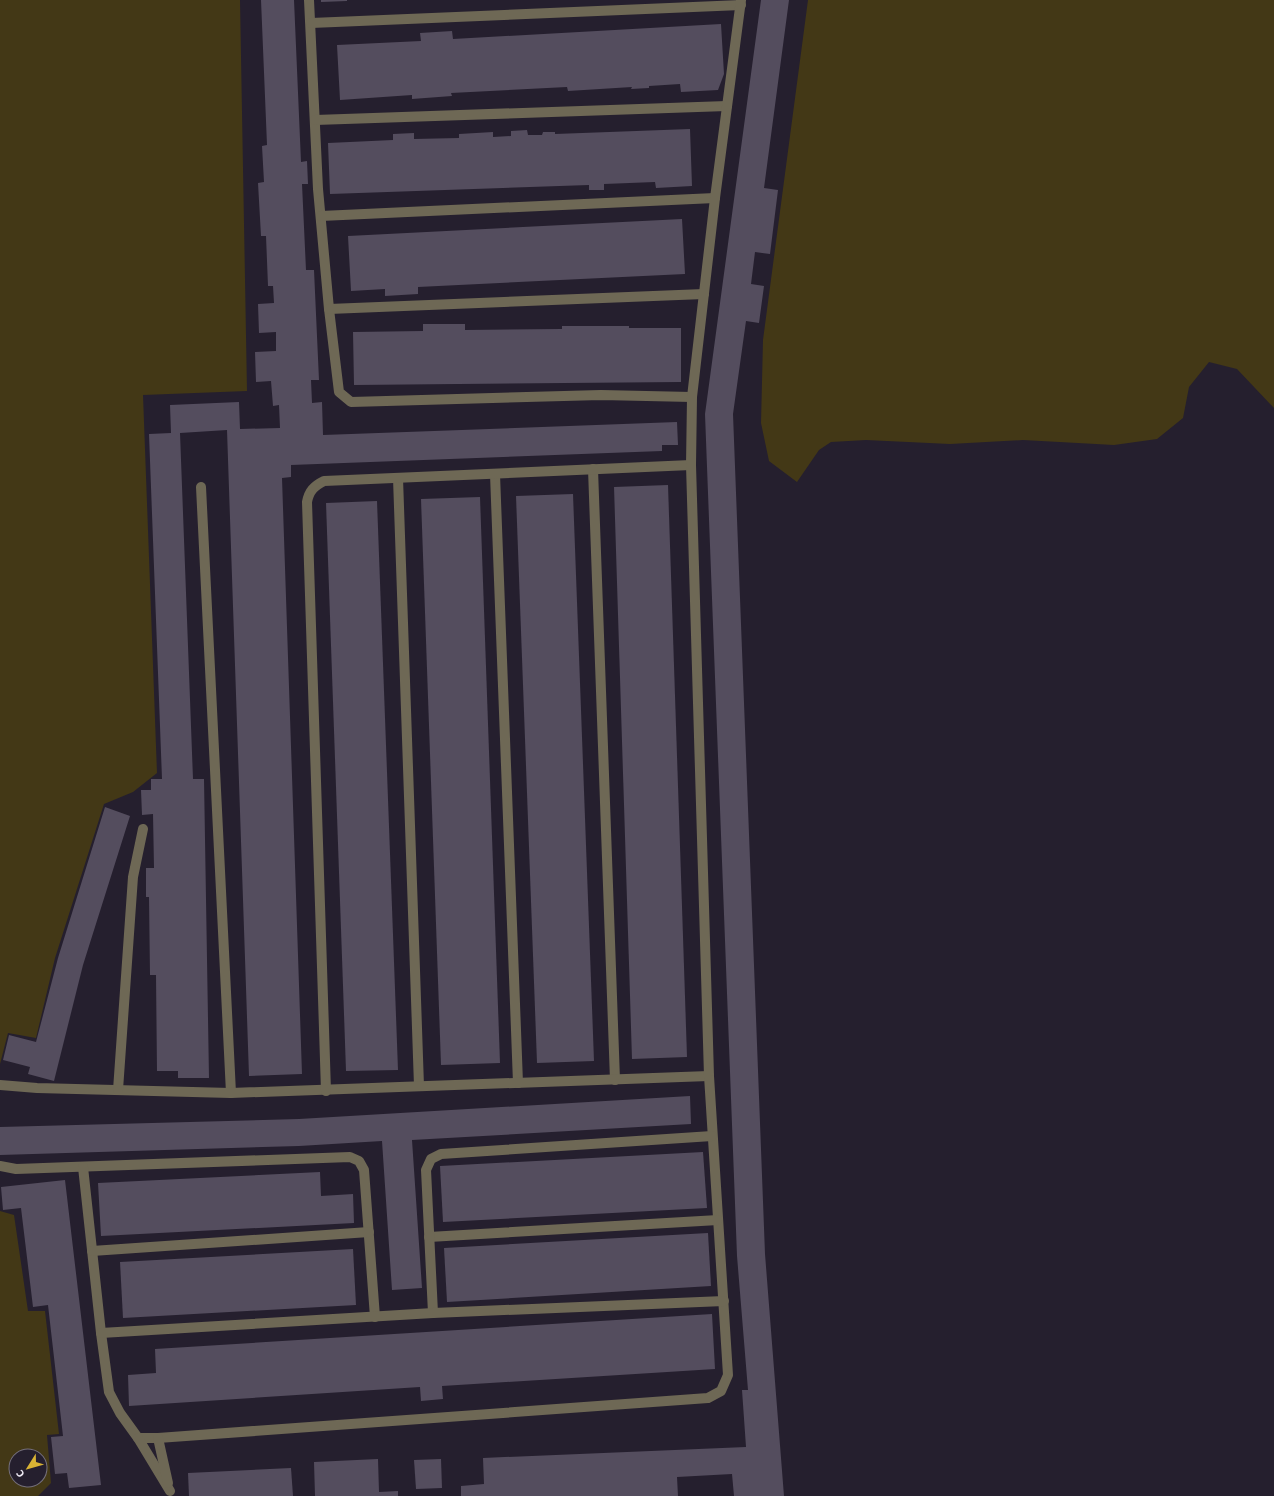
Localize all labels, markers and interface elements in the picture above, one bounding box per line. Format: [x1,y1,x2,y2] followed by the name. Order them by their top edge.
[8,1448,48,1488] north arrow
[14,1468,27,1479] text: С

